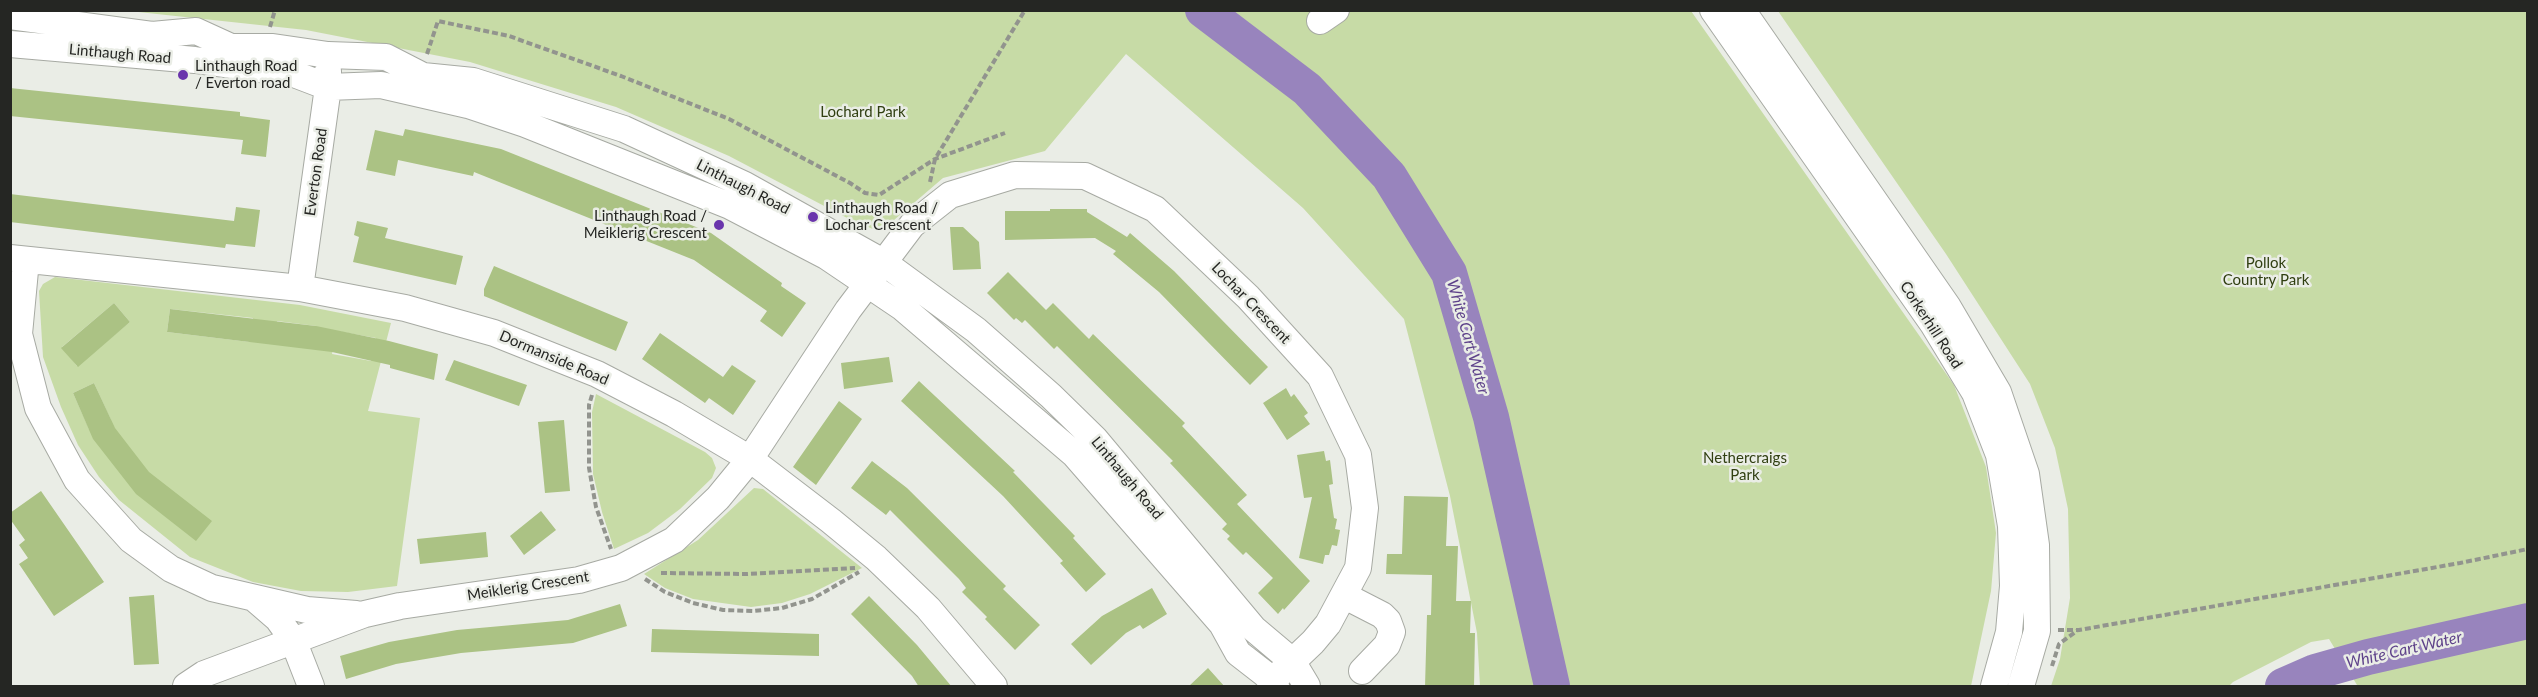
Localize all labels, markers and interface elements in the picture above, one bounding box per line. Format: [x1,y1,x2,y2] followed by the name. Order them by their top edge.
[68,41,172,67] street label: Linthaugh Road
[195,57,297,92] place label: Linthaugh Road / Everton road
[176,68,190,82] marker: Linthaugh Road / Everton road
[820,103,906,121] park label: Lochard Park
[301,127,331,217] street label: Everton Road
[693,156,793,218] street label: Linthaugh Road
[825,199,938,234] place label: Linthaugh Road / Lochar Crescent
[584,207,707,242] place label: Linthaugh Road / Meiklerig Crescent
[806,210,820,224] marker: Linthaugh Road / Lochar Crescent
[712,218,726,232] marker: Linthaugh Road / Meiklerig Crescent
[2223,254,2309,289] park label: Pollok Country Park
[1208,259,1294,347] street label: Lochar Crescent
[1442,277,1494,397] water label: White Cart Water
[1896,278,1966,372] street label: Corkerhill Road
[497,327,611,389] street label: Dormanside Road
[1087,433,1167,523] street label: Linthaugh Road
[1703,449,1787,484] park label: Nethercraigs Park
[466,567,590,605] street label: Meiklerig Crescent
[2344,627,2464,673] water label: White Cart Water

